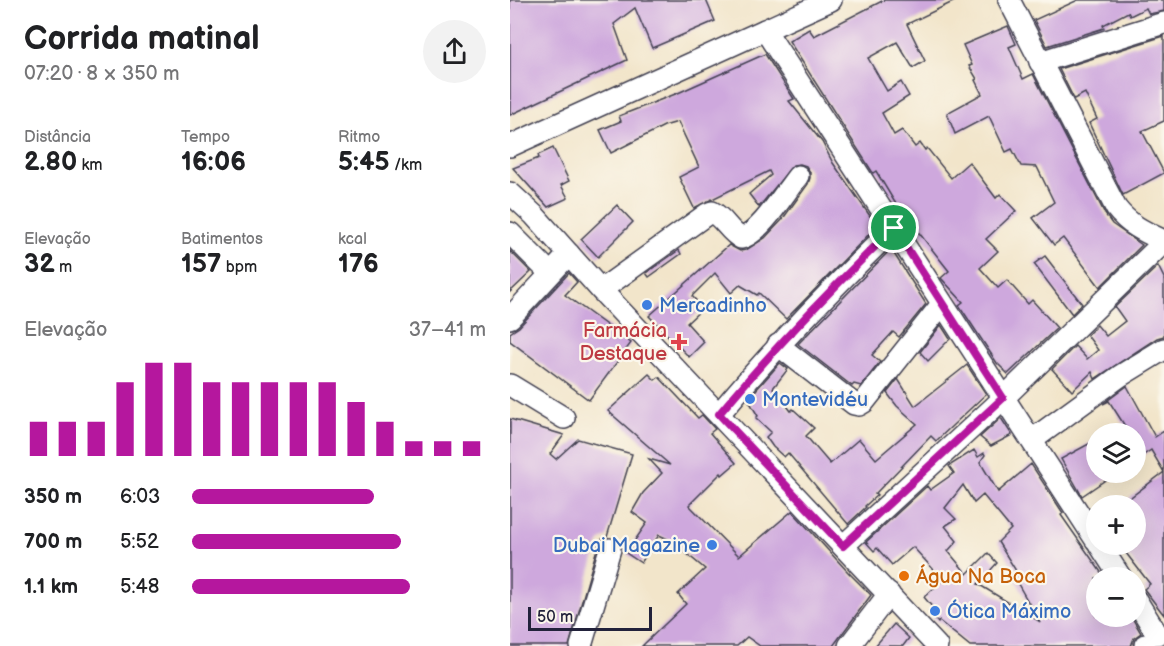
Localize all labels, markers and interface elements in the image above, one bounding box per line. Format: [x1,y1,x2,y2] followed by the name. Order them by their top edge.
[24,19,260,59] text: Corrida matinal
[423,20,486,83] button: share
[24,62,179,86] text: 07:20 · 8 × 350 m
[24,128,91,147] text: Distância
[181,128,230,147] text: Tempo
[338,128,380,147] text: Ritmo
[24,147,77,178] text: 2.80
[181,147,246,178] text: 16:06
[338,147,390,178] text: 5:45
[77,156,103,175] text: km
[390,156,422,175] text: /km
[868,202,919,253] pin
[877,211,910,244] icon: arrive
[24,230,91,249] text: Elevação
[181,230,263,249] text: Batimentos
[338,230,367,249] text: kcal
[24,249,55,280] text: 32
[181,249,221,280] text: 157
[338,249,379,280] text: 176
[55,258,72,277] text: m
[221,258,257,277] text: bpm
[659,294,767,318] place label: Mercadinho
[640,298,654,312] marker: Mercadinho
[24,318,107,342] text: Elevação
[409,318,486,342] text: 37–41 m
[579,319,667,366] place label: Farmácia Destaque
[672,335,686,349] marker: Farmácia Destaque
[762,388,868,412] place label: Montevidéu
[743,392,757,406] marker: Montevidéu
[1086,423,1146,627] map controls
[1086,423,1146,483] button: layers
[24,485,82,509] text: 350 m
[120,485,160,509] text: 6:03
[1086,495,1146,555] button: +
[24,530,82,554] text: 700 m
[120,530,159,554] text: 5:52
[553,534,700,558] place label: Dubai Magazine
[705,538,719,552] marker: Dubai Magazine
[916,564,1046,589] place label: Água Na Boca
[1086,567,1146,627] button: −
[897,569,911,583] marker: Água Na Boca
[24,575,78,599] text: 1.1 km
[120,575,159,599] text: 5:48
[947,599,1071,624] place label: Ótica Máximo
[528,604,652,632] scale bar
[928,604,942,618] marker: Ótica Máximo
[537,608,573,627] text: 50 m

